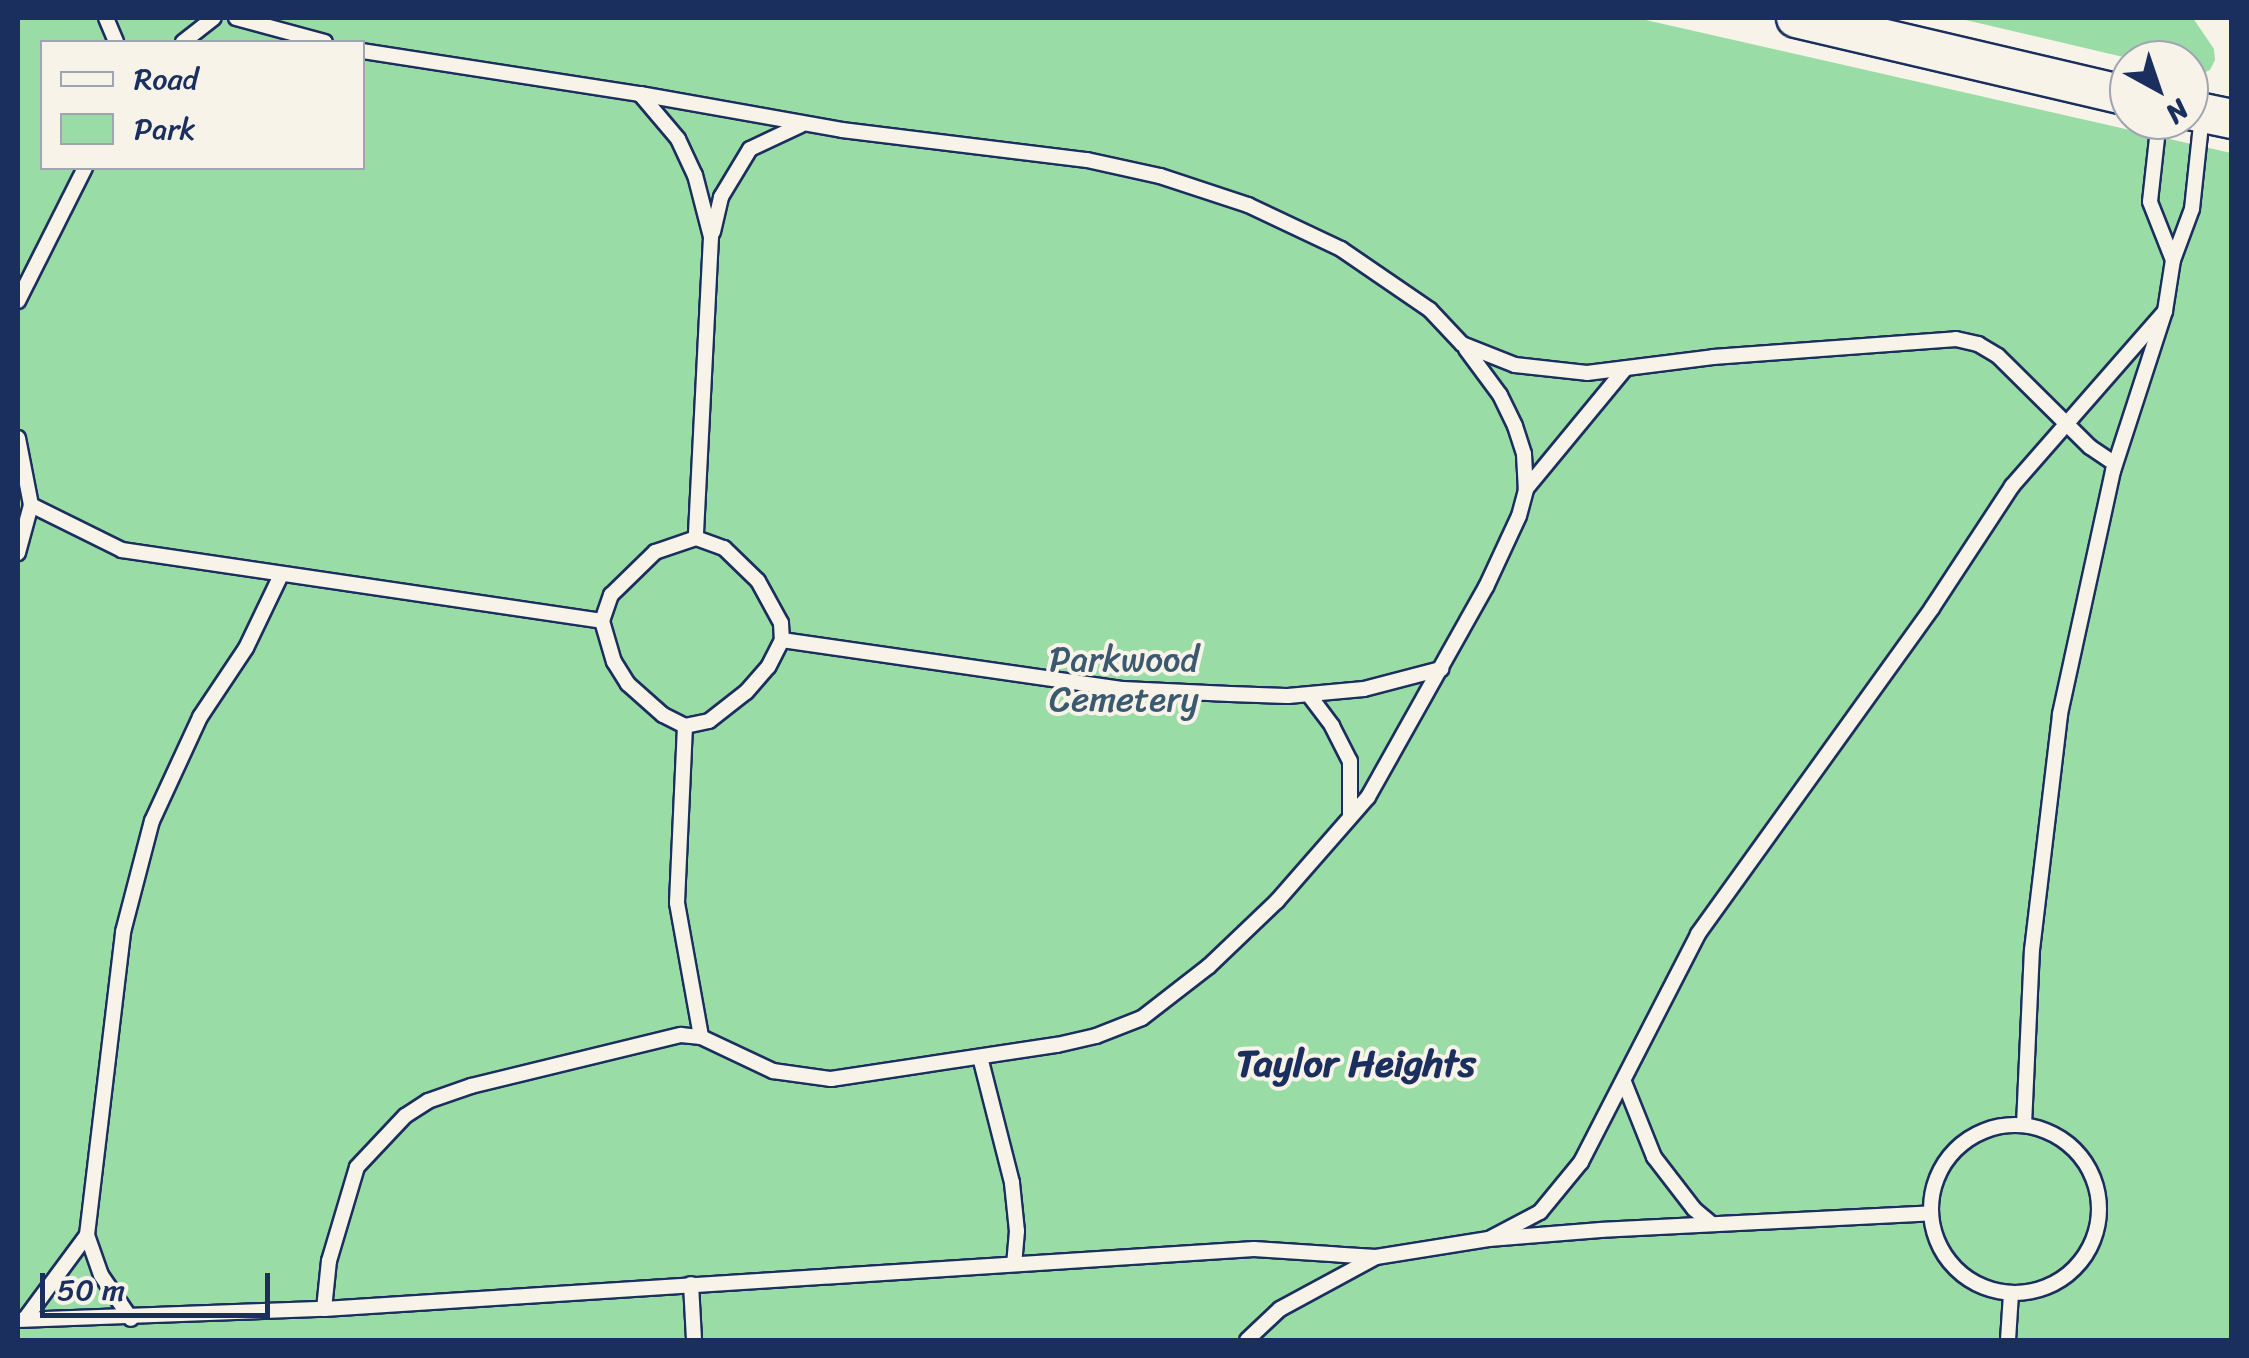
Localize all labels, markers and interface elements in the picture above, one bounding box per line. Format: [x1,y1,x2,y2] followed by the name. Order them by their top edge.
[40,40,365,170] legend
[2109,40,2209,140] north arrow
[134,52,198,106] text: Road
[2154,87,2201,137] text: N
[134,102,196,156] text: Park
[1049,638,1199,720] park label: Parkwood Cemetery
[1236,1041,1476,1087] district label: Taylor Heights
[45,1253,275,1315] scale bar
[57,1263,125,1317] text: 50 m

